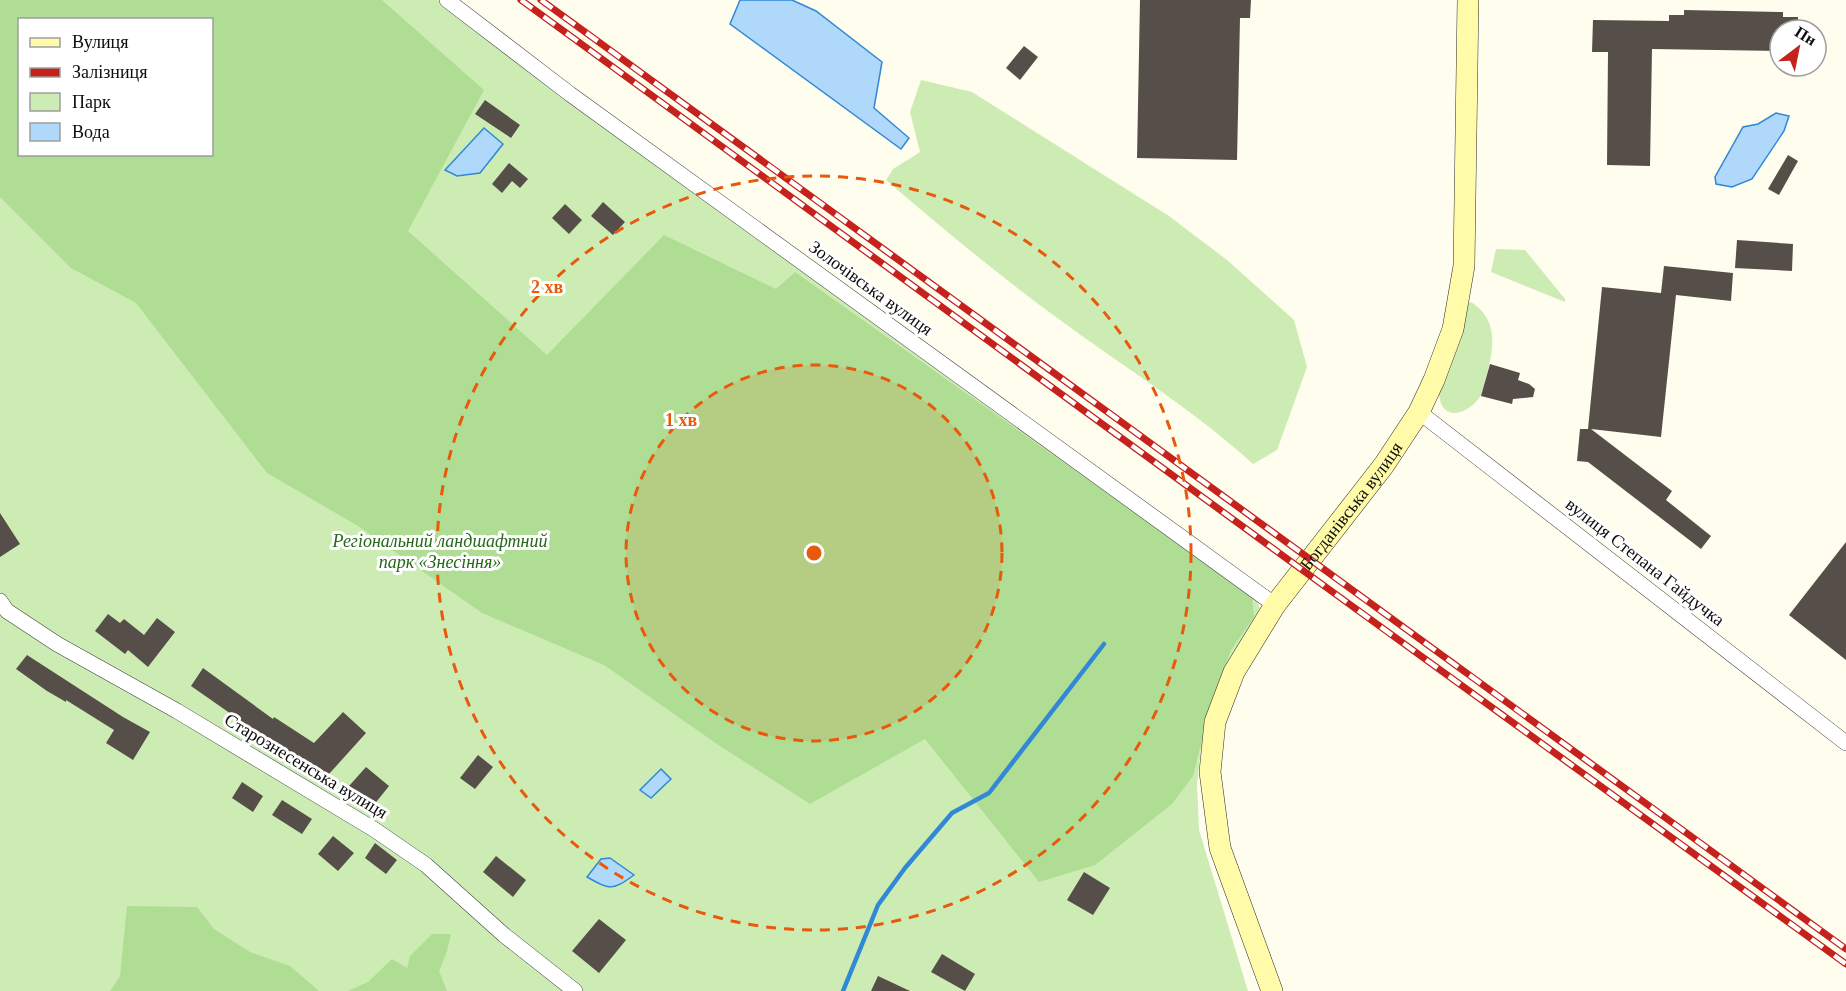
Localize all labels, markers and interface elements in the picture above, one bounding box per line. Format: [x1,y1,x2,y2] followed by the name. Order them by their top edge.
[18,18,213,156] legend
[1768,18,1828,78] north arrow
[1792,23,1819,49] text: Пн
[72,32,129,52] text: Вулиця
[72,62,147,82] text: Залізниця
[72,92,111,112] text: Парк
[72,122,110,142] text: Вода
[805,237,937,339] street label: Золочівська вулиця
[531,277,563,297] text: 2 хв
[665,410,697,430] text: 1 хв
[1296,438,1406,574] street label: Богданівська вулиця
[1562,494,1728,630] street label: вулиця Степана Гайдучка
[332,531,547,572] park label: Регіональний ландшафтний парк «Знесіння»
[804,543,824,563] centre of rings
[221,709,391,823] street label: Старознесенська вулиця

